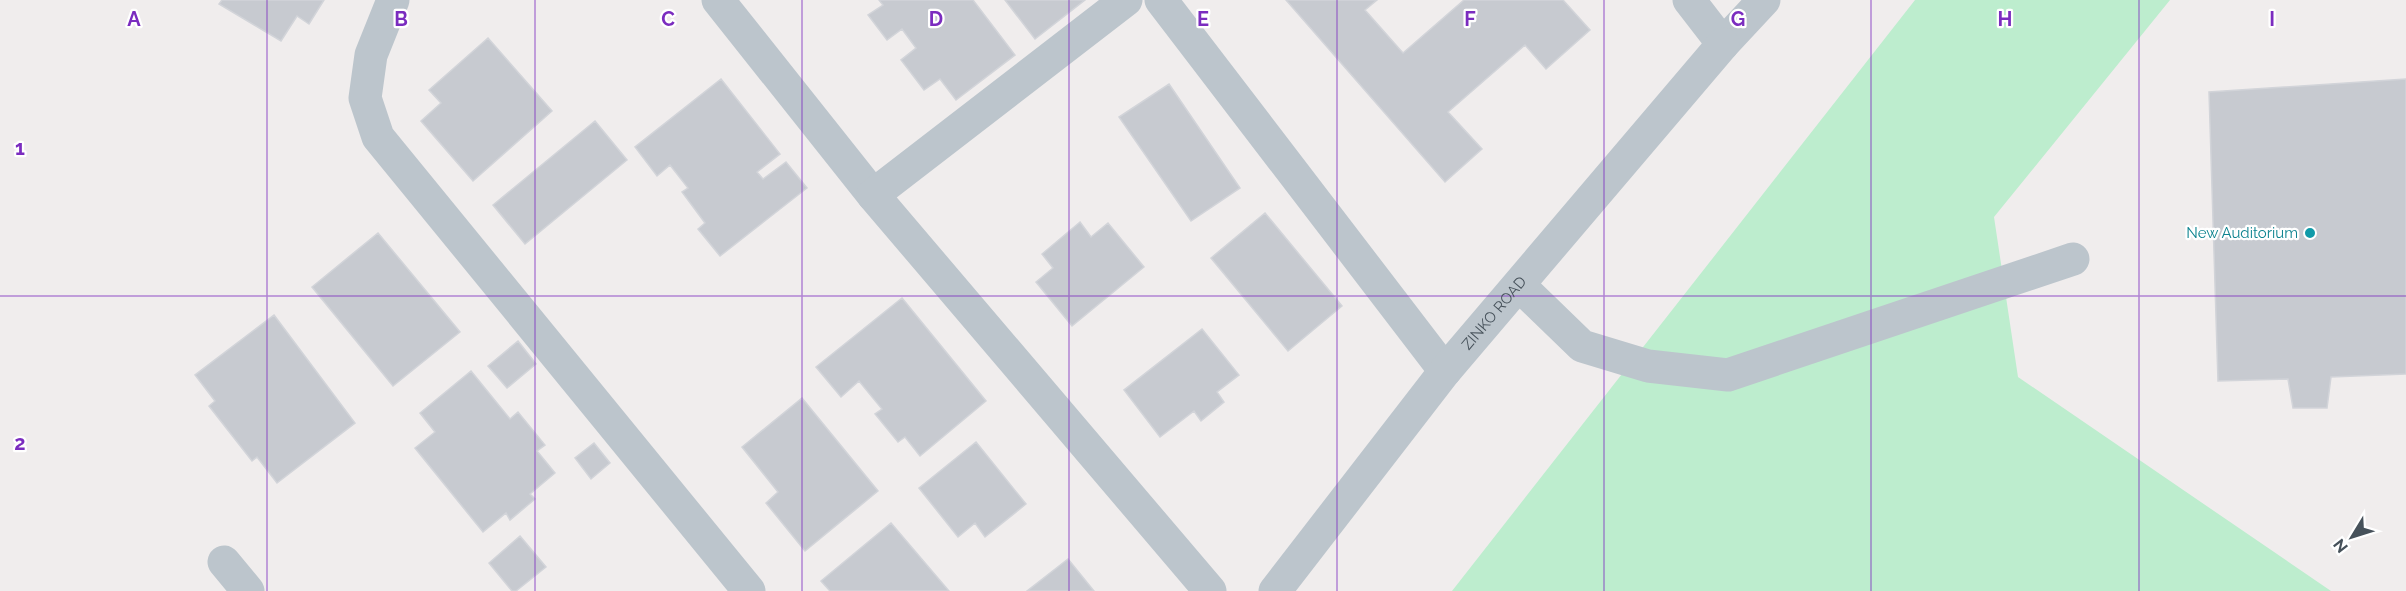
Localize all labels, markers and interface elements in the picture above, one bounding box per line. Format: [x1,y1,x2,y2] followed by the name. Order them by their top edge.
[127,7,141,31] text: A
[394,7,408,31] text: B
[661,7,675,31] text: C
[929,7,943,31] text: D
[1197,7,1209,31] text: E
[1464,7,1476,31] text: F
[1731,7,1745,31] text: G
[1998,7,2012,31] text: H
[2269,7,2275,31] text: I
[15,136,25,160] text: 1
[2186,224,2298,242] place label: New Auditorium
[2303,226,2317,240] marker: New Auditorium
[1458,273,1531,353] street label: ZINKO ROAD
[14,431,26,455] text: 2
[2322,507,2382,567] north arrow
[2329,535,2352,557] text: N

